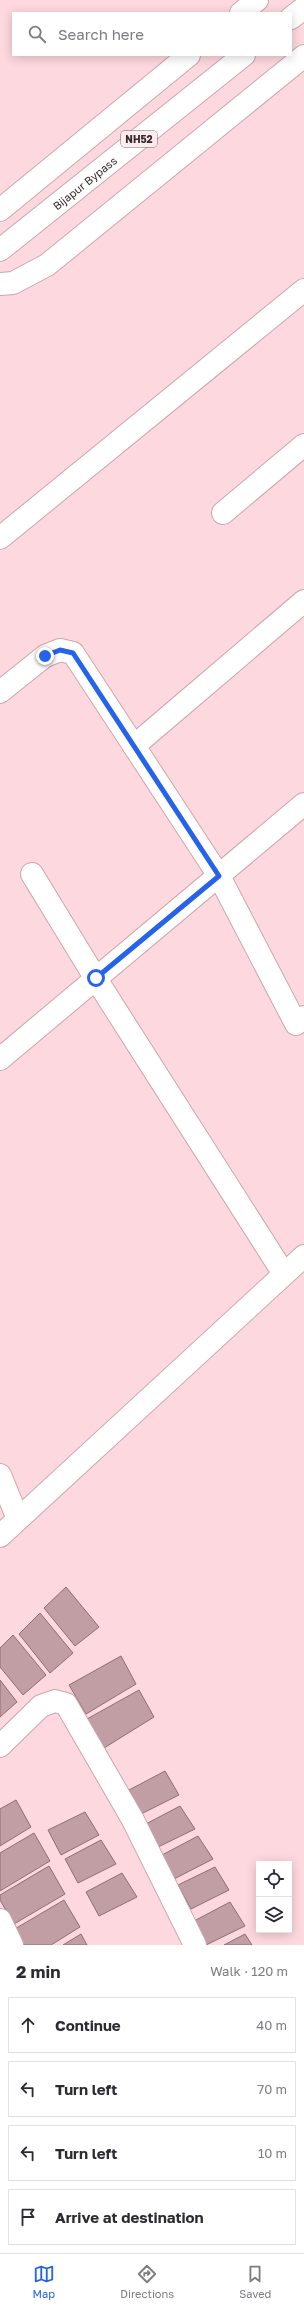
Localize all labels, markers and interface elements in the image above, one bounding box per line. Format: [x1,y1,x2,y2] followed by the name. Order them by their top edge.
[12,12,292,56] search box
[26,23,48,45] icon: search
[58,25,144,43] text: Search here
[121,131,157,147] road number: NH52
[50,153,119,212] street label: Bijapur Bypass
[36,647,54,665] route end
[87,969,105,987] route start
[256,1861,292,1933] map controls
[256,1861,292,1897] button: locate
[256,1897,292,1933] button: layers
[16,1961,60,1982] text: 2 min
[210,1963,288,1979] text: Walk · 120 m
[17,2014,39,2036] icon: ahead
[55,2016,121,2034] text: Continue
[256,2017,287,2033] text: 40 m
[17,2078,39,2100] icon: left
[55,2080,117,2098] text: Turn left
[257,2081,287,2097] text: 70 m
[17,2142,39,2164] icon: left
[55,2144,117,2162] text: Turn left
[258,2145,287,2161] text: 10 m
[17,2206,39,2228] icon: arrive
[55,2208,204,2226] text: Arrive at destination
[33,2263,55,2300] tab: Map
[120,2263,174,2300] tab: Directions
[239,2263,271,2300] tab: Saved

